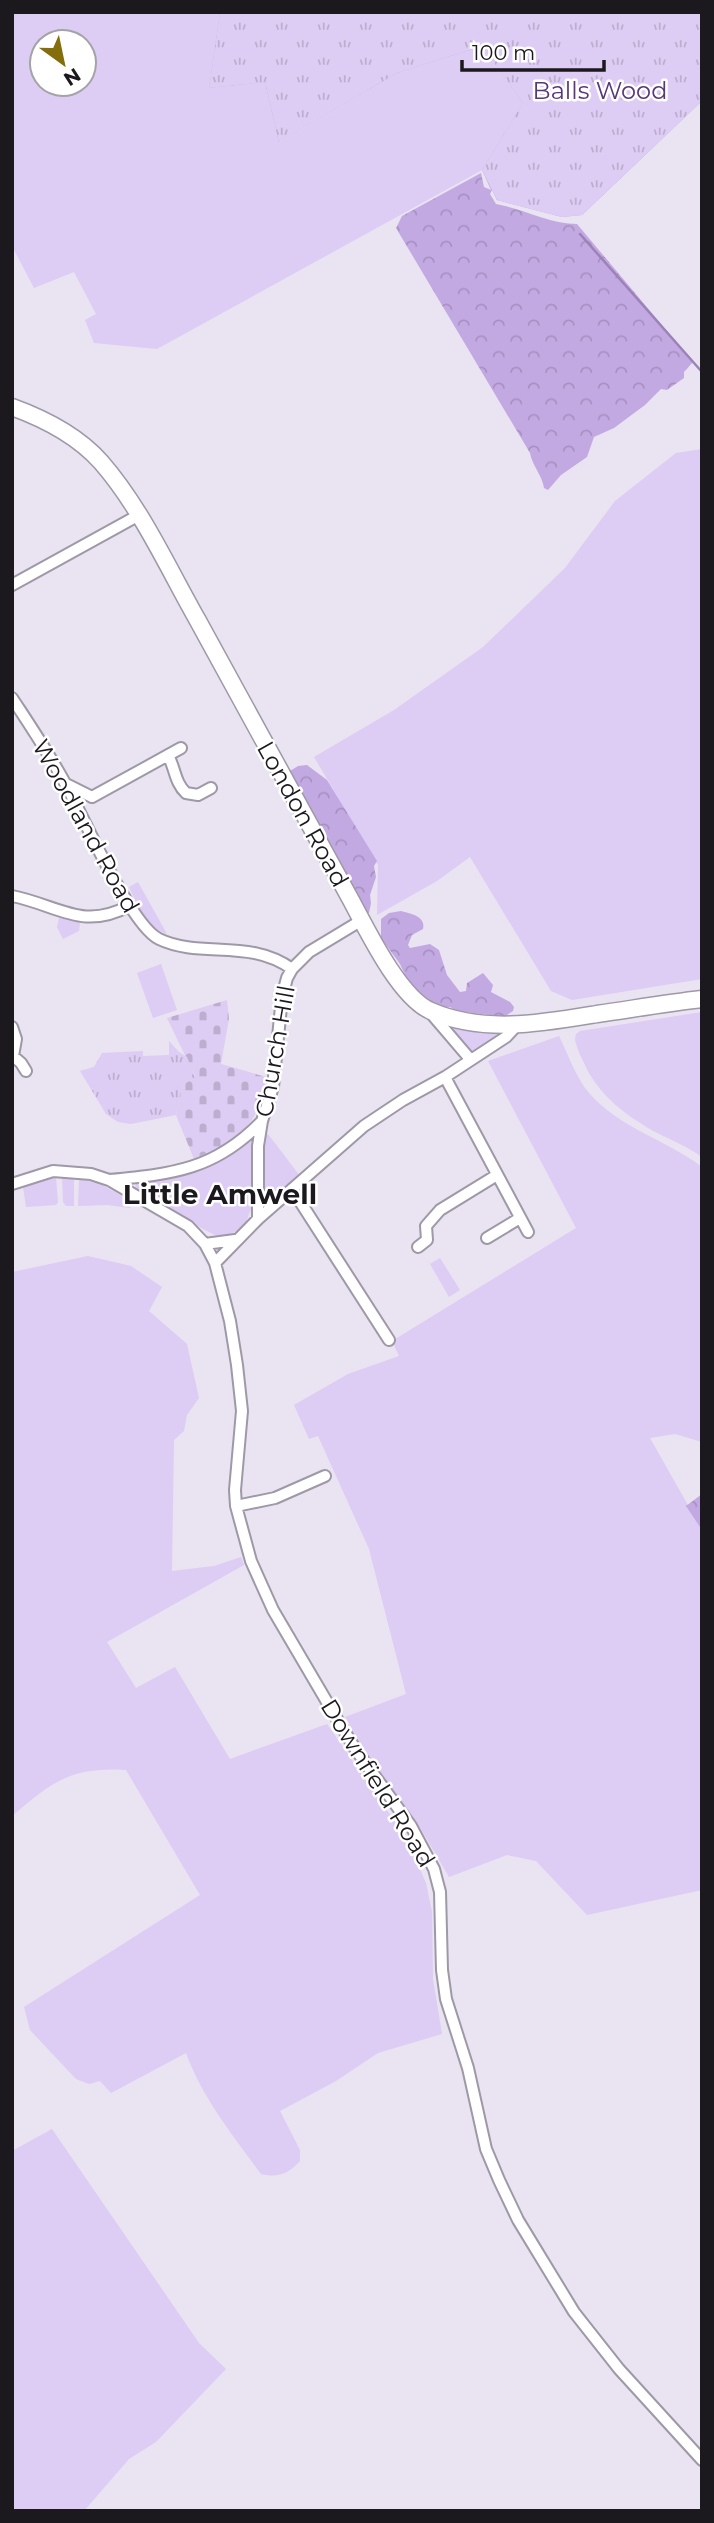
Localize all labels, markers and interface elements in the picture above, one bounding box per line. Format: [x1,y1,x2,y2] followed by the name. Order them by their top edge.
[28,28,98,98] north arrow
[462,28,604,72] scale bar
[472,40,535,65] text: 100 m
[59,63,85,91] text: N
[533,76,667,105] park label: Balls Wood
[26,734,146,918] street label: Woodland Road
[251,736,355,892] street label: London Road
[249,983,301,1119] street label: Church Hill
[123,1177,317,1211] district label: Little Amwell
[315,1694,441,1872] street label: Downfield Road

